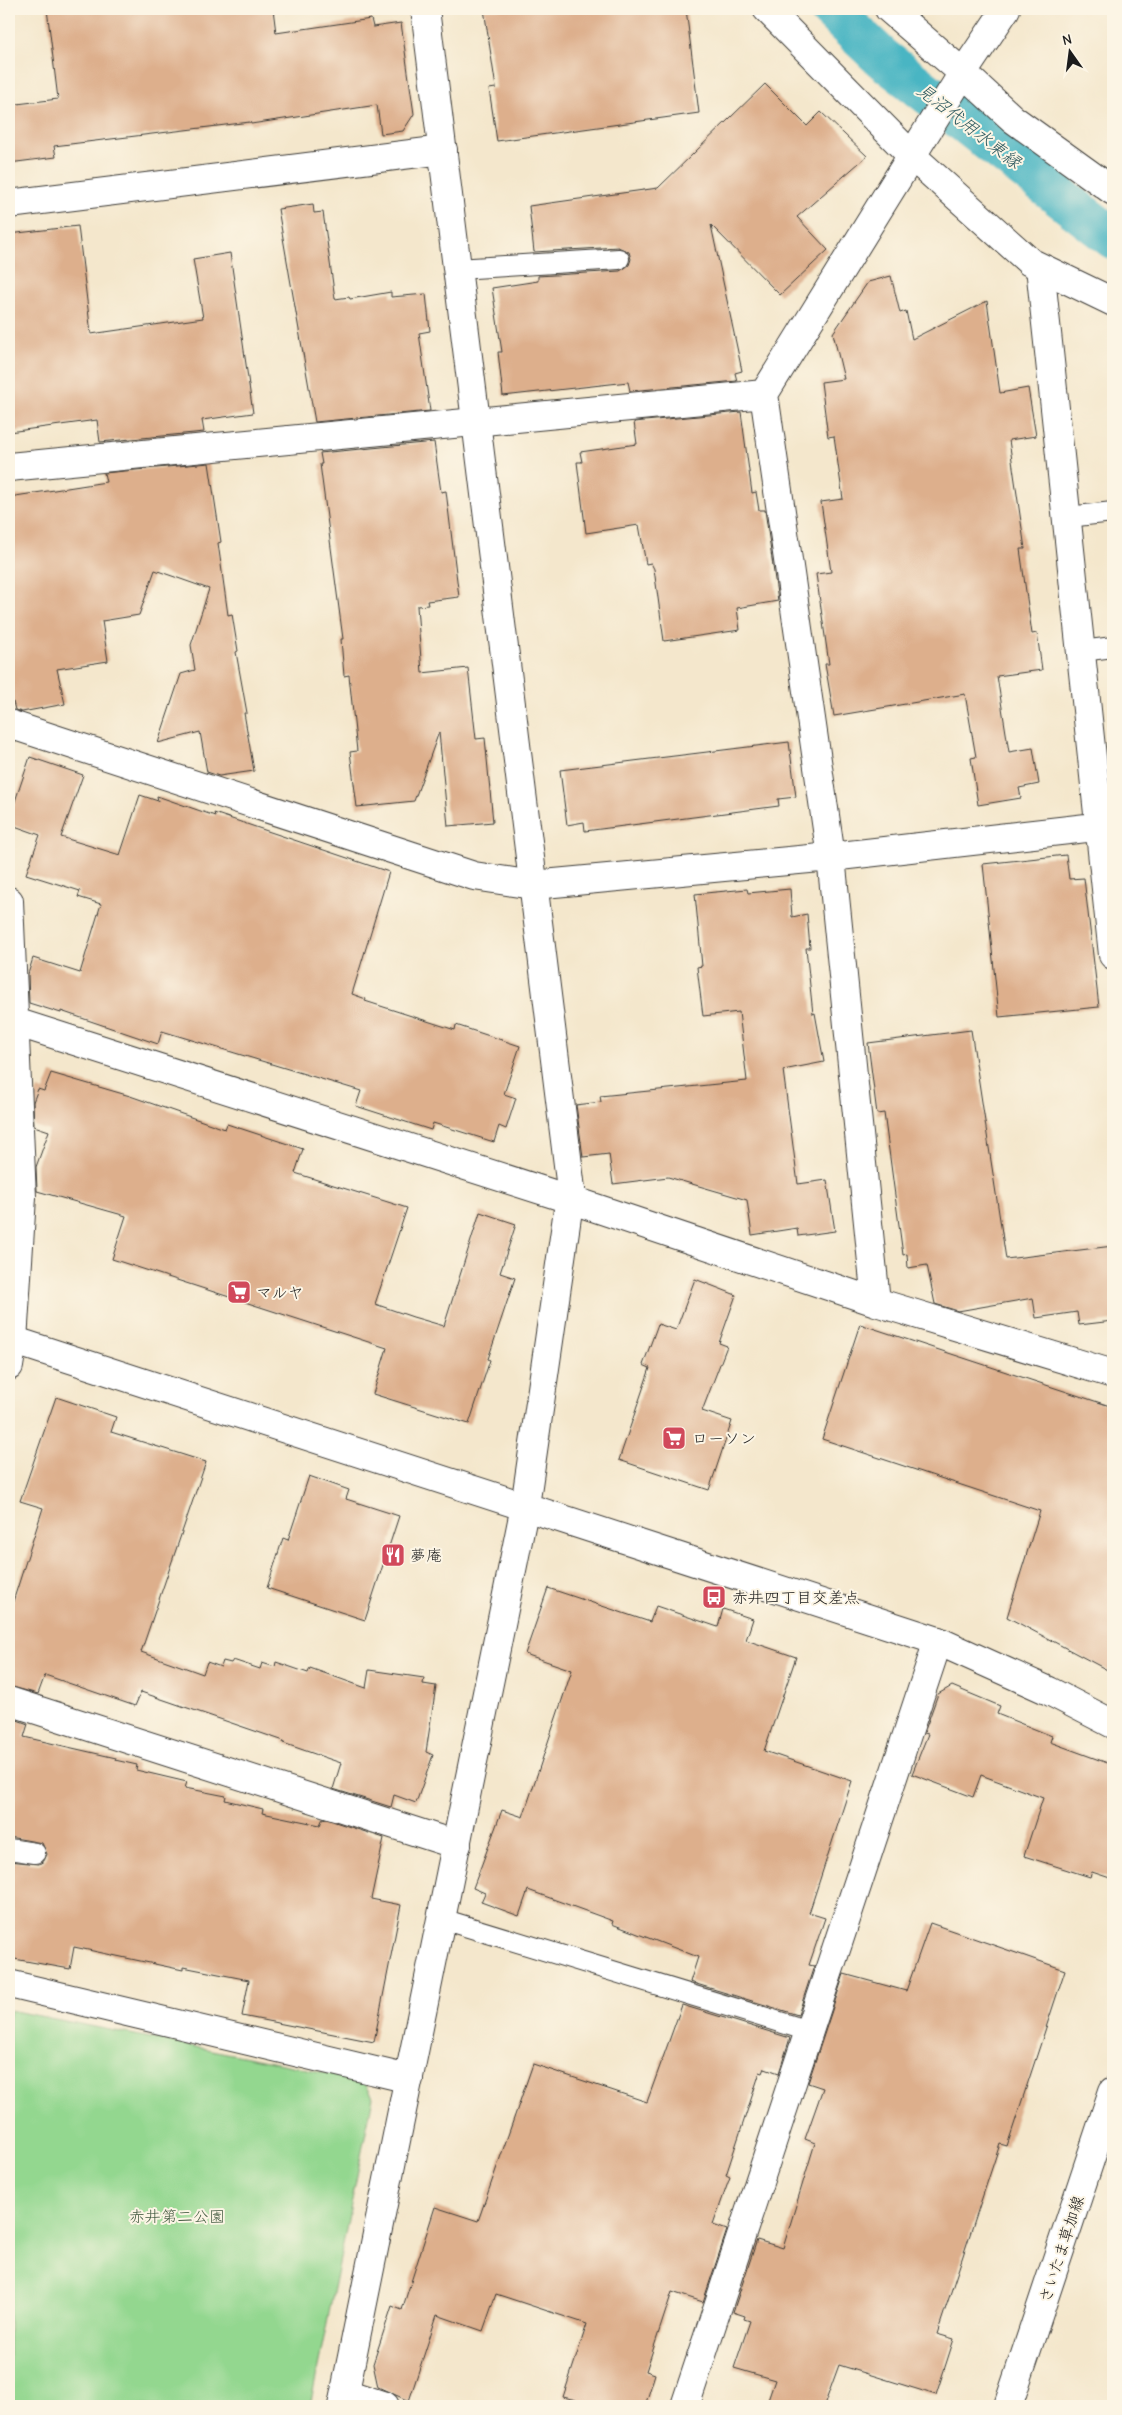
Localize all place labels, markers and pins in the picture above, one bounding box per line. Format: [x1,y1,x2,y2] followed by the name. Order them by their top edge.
[226,1279,252,1305] supermarket icon: マルヤ
[256,1284,304,1302] place label: マルヤ
[661,1425,687,1451] supermarket icon: ローソン
[692,1430,756,1448] place label: ローソン
[380,1542,406,1568] restaurant icon: 夢庵
[410,1547,442,1565] place label: 夢庵
[701,1584,727,1610] bus stop icon: 赤井四丁目交差点
[732,1589,860,1607] place label: 赤井四丁目交差点

